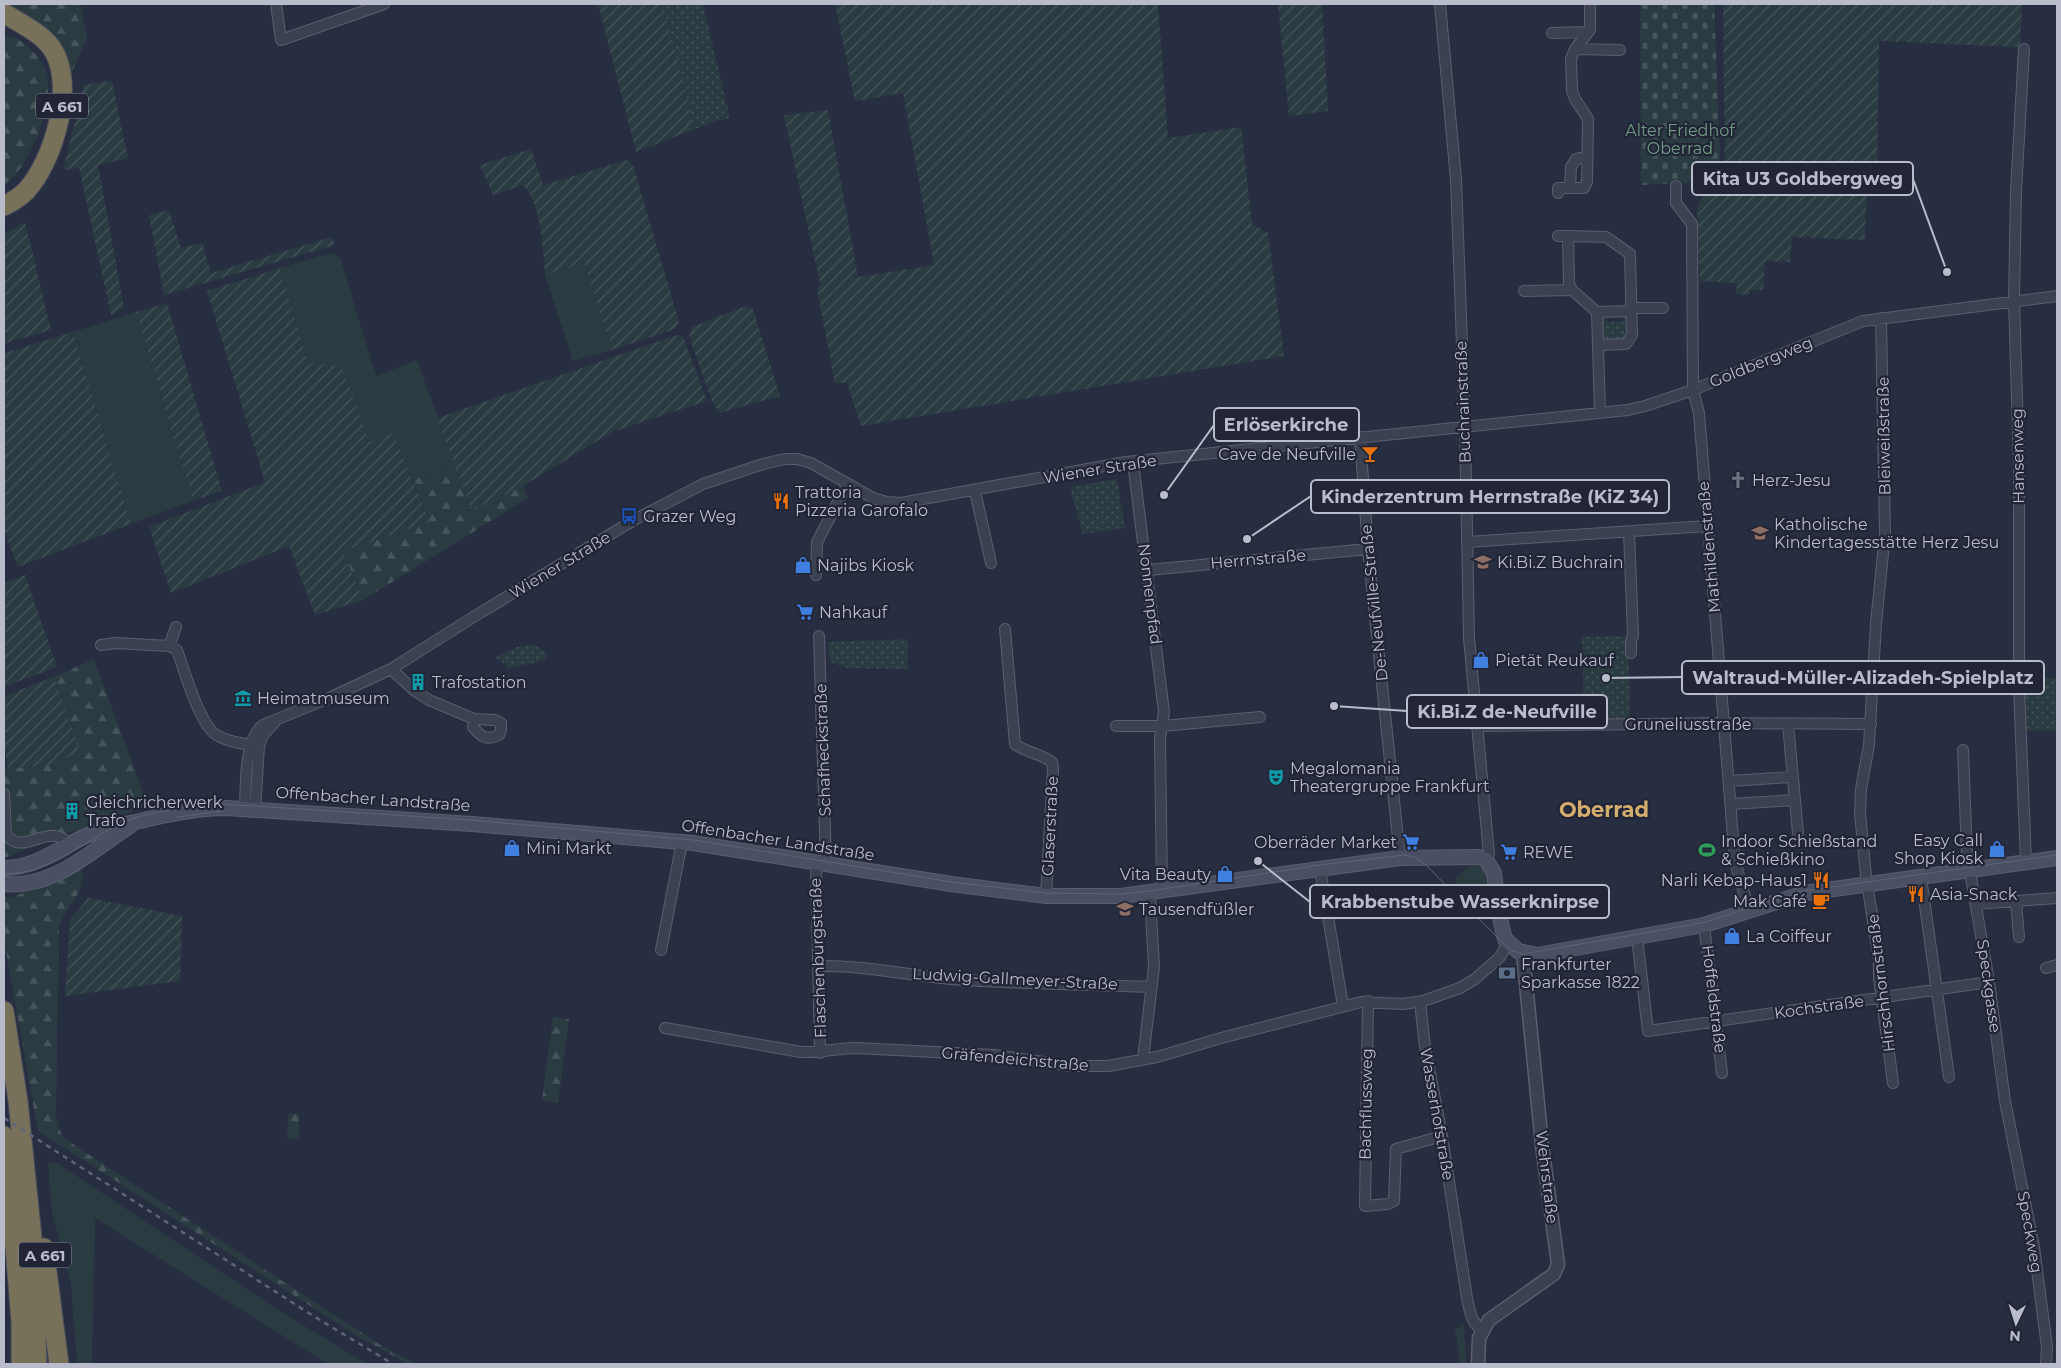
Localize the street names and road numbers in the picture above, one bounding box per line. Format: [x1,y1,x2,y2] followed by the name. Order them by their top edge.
[36,94,88,118] road number: A 661
[1707,333,1815,391] street label: Goldbergweg
[1451,340,1475,464] street label: Buchrainstraße
[1873,376,1895,496] street label: Bleiweißstraße
[2008,408,2028,504] street label: Hansenweg
[1042,451,1158,487] street label: Wiener Straße
[1694,481,1724,613] street label: Mathildenstraße
[1356,524,1392,682] street label: De-Neufville-Straße
[506,527,614,603] street label: Wiener Straße
[1134,542,1166,646] street label: Nonnenpfad
[1209,545,1307,573] street label: Herrnstraße
[811,683,835,817] street label: Schafheckstraße
[1624,715,1752,734] street label: Gruneliusstraße
[1038,776,1062,876] street label: Glaserstraße
[275,783,471,815] street label: Offenbacher Landstraße
[680,815,876,865] street label: Offenbacher Landstraße
[806,877,830,1039] street label: Flaschenburgstraße
[1863,913,1899,1053] street label: Hirschhornstraße
[1973,938,2005,1034] street label: Speckgasse
[1698,944,1730,1054] street label: Hoffeldstraße
[912,964,1118,994] street label: Ludwig-Gallmeyer-Straße
[1773,991,1865,1023] street label: Kochstraße
[941,1043,1089,1075] street label: Gräfendeichstraße
[1416,1046,1458,1182] street label: Wasserhofstraße
[1356,1048,1376,1160] street label: Bachflussweg
[1532,1129,1562,1225] street label: Wehrstraße
[2013,1190,2047,1274] street label: Speckweg
[19,1242,71,1268] road number: A 661

